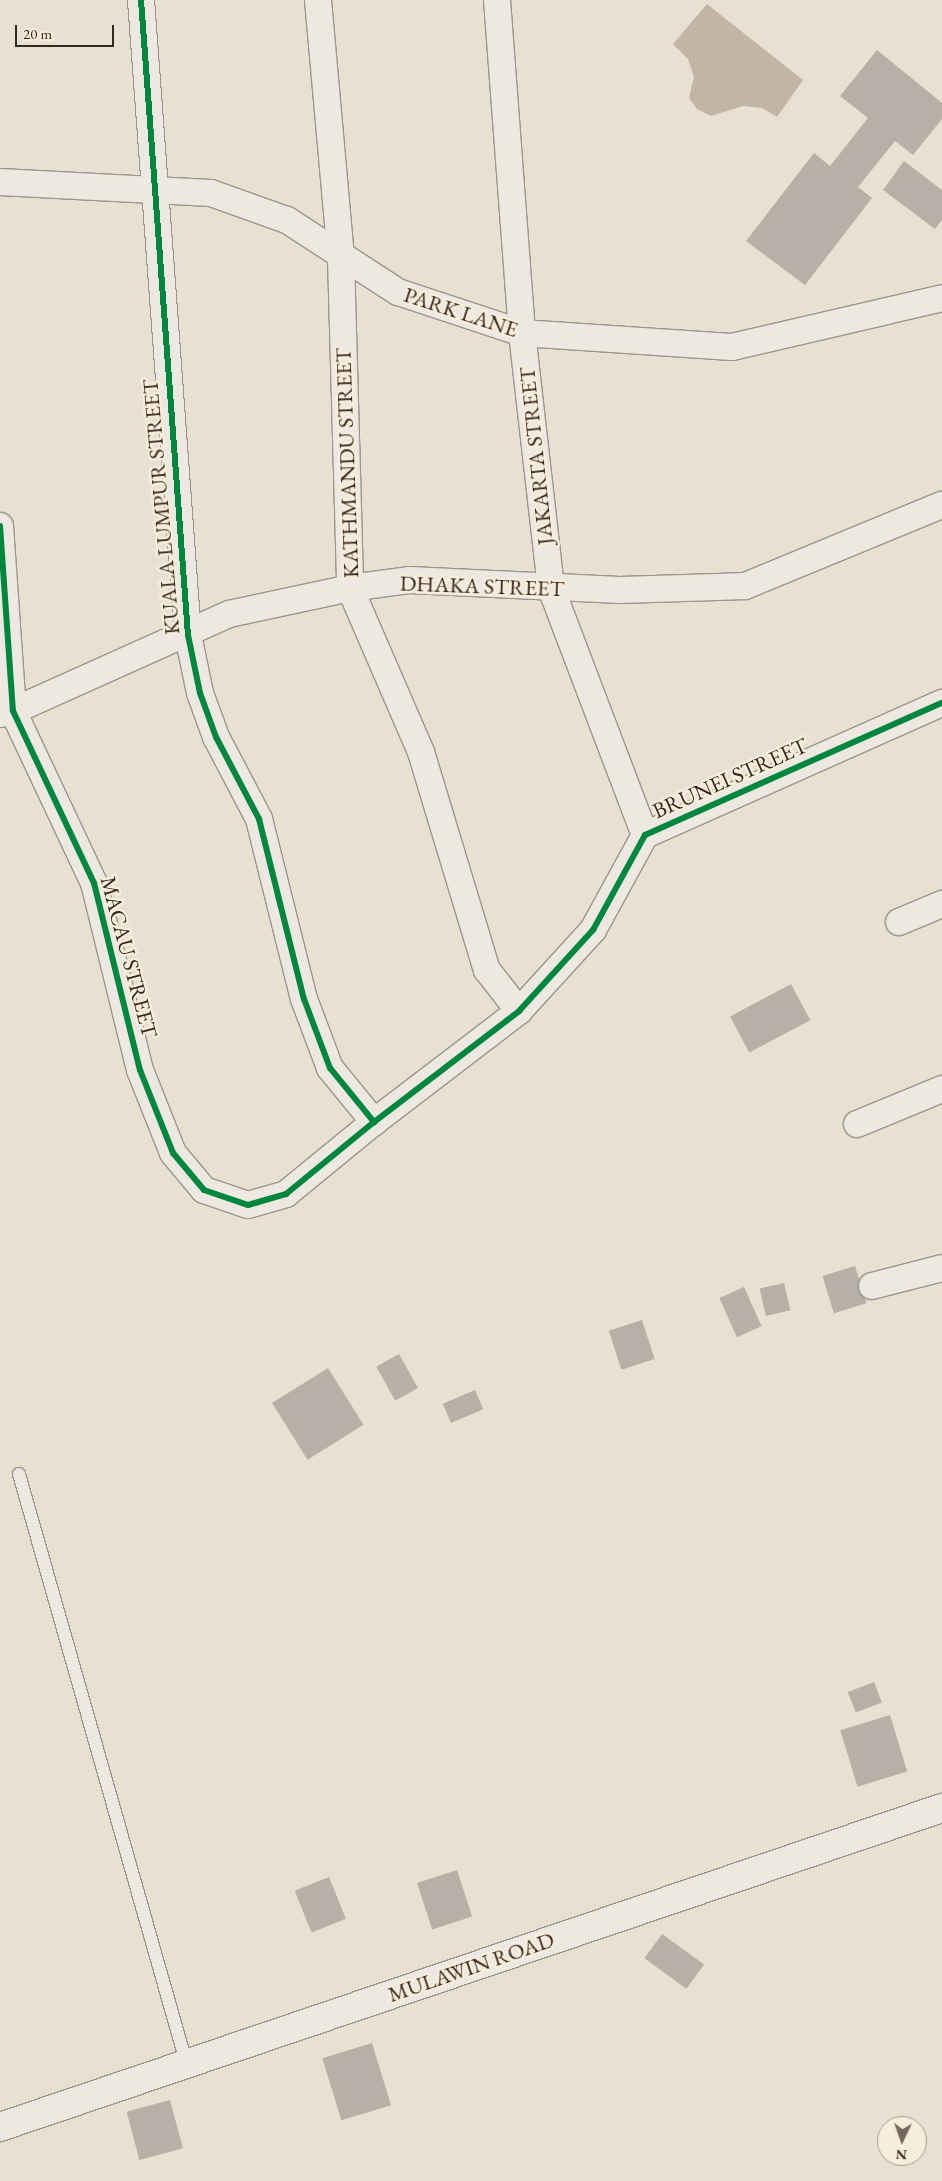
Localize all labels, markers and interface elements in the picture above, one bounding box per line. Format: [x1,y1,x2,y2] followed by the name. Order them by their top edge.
[18,15,116,47] scale bar
[23,24,52,43] text: 20 m
[401,281,521,343] street label: PARK LANE
[330,347,364,579] street label: KATHMANDU STREET
[514,366,558,546] street label: JAKARTA STREET
[137,378,185,636] street label: KUALA LUMPUR STREET
[399,570,565,602] street label: DHAKA STREET
[648,732,812,824] street label: BRUNEI STREET
[95,873,163,1041] street label: MACAU STREET
[384,1926,558,2008] street label: MULAWIN ROAD
[877,2116,927,2166] north arrow
[895,2146,907,2164] text: N

